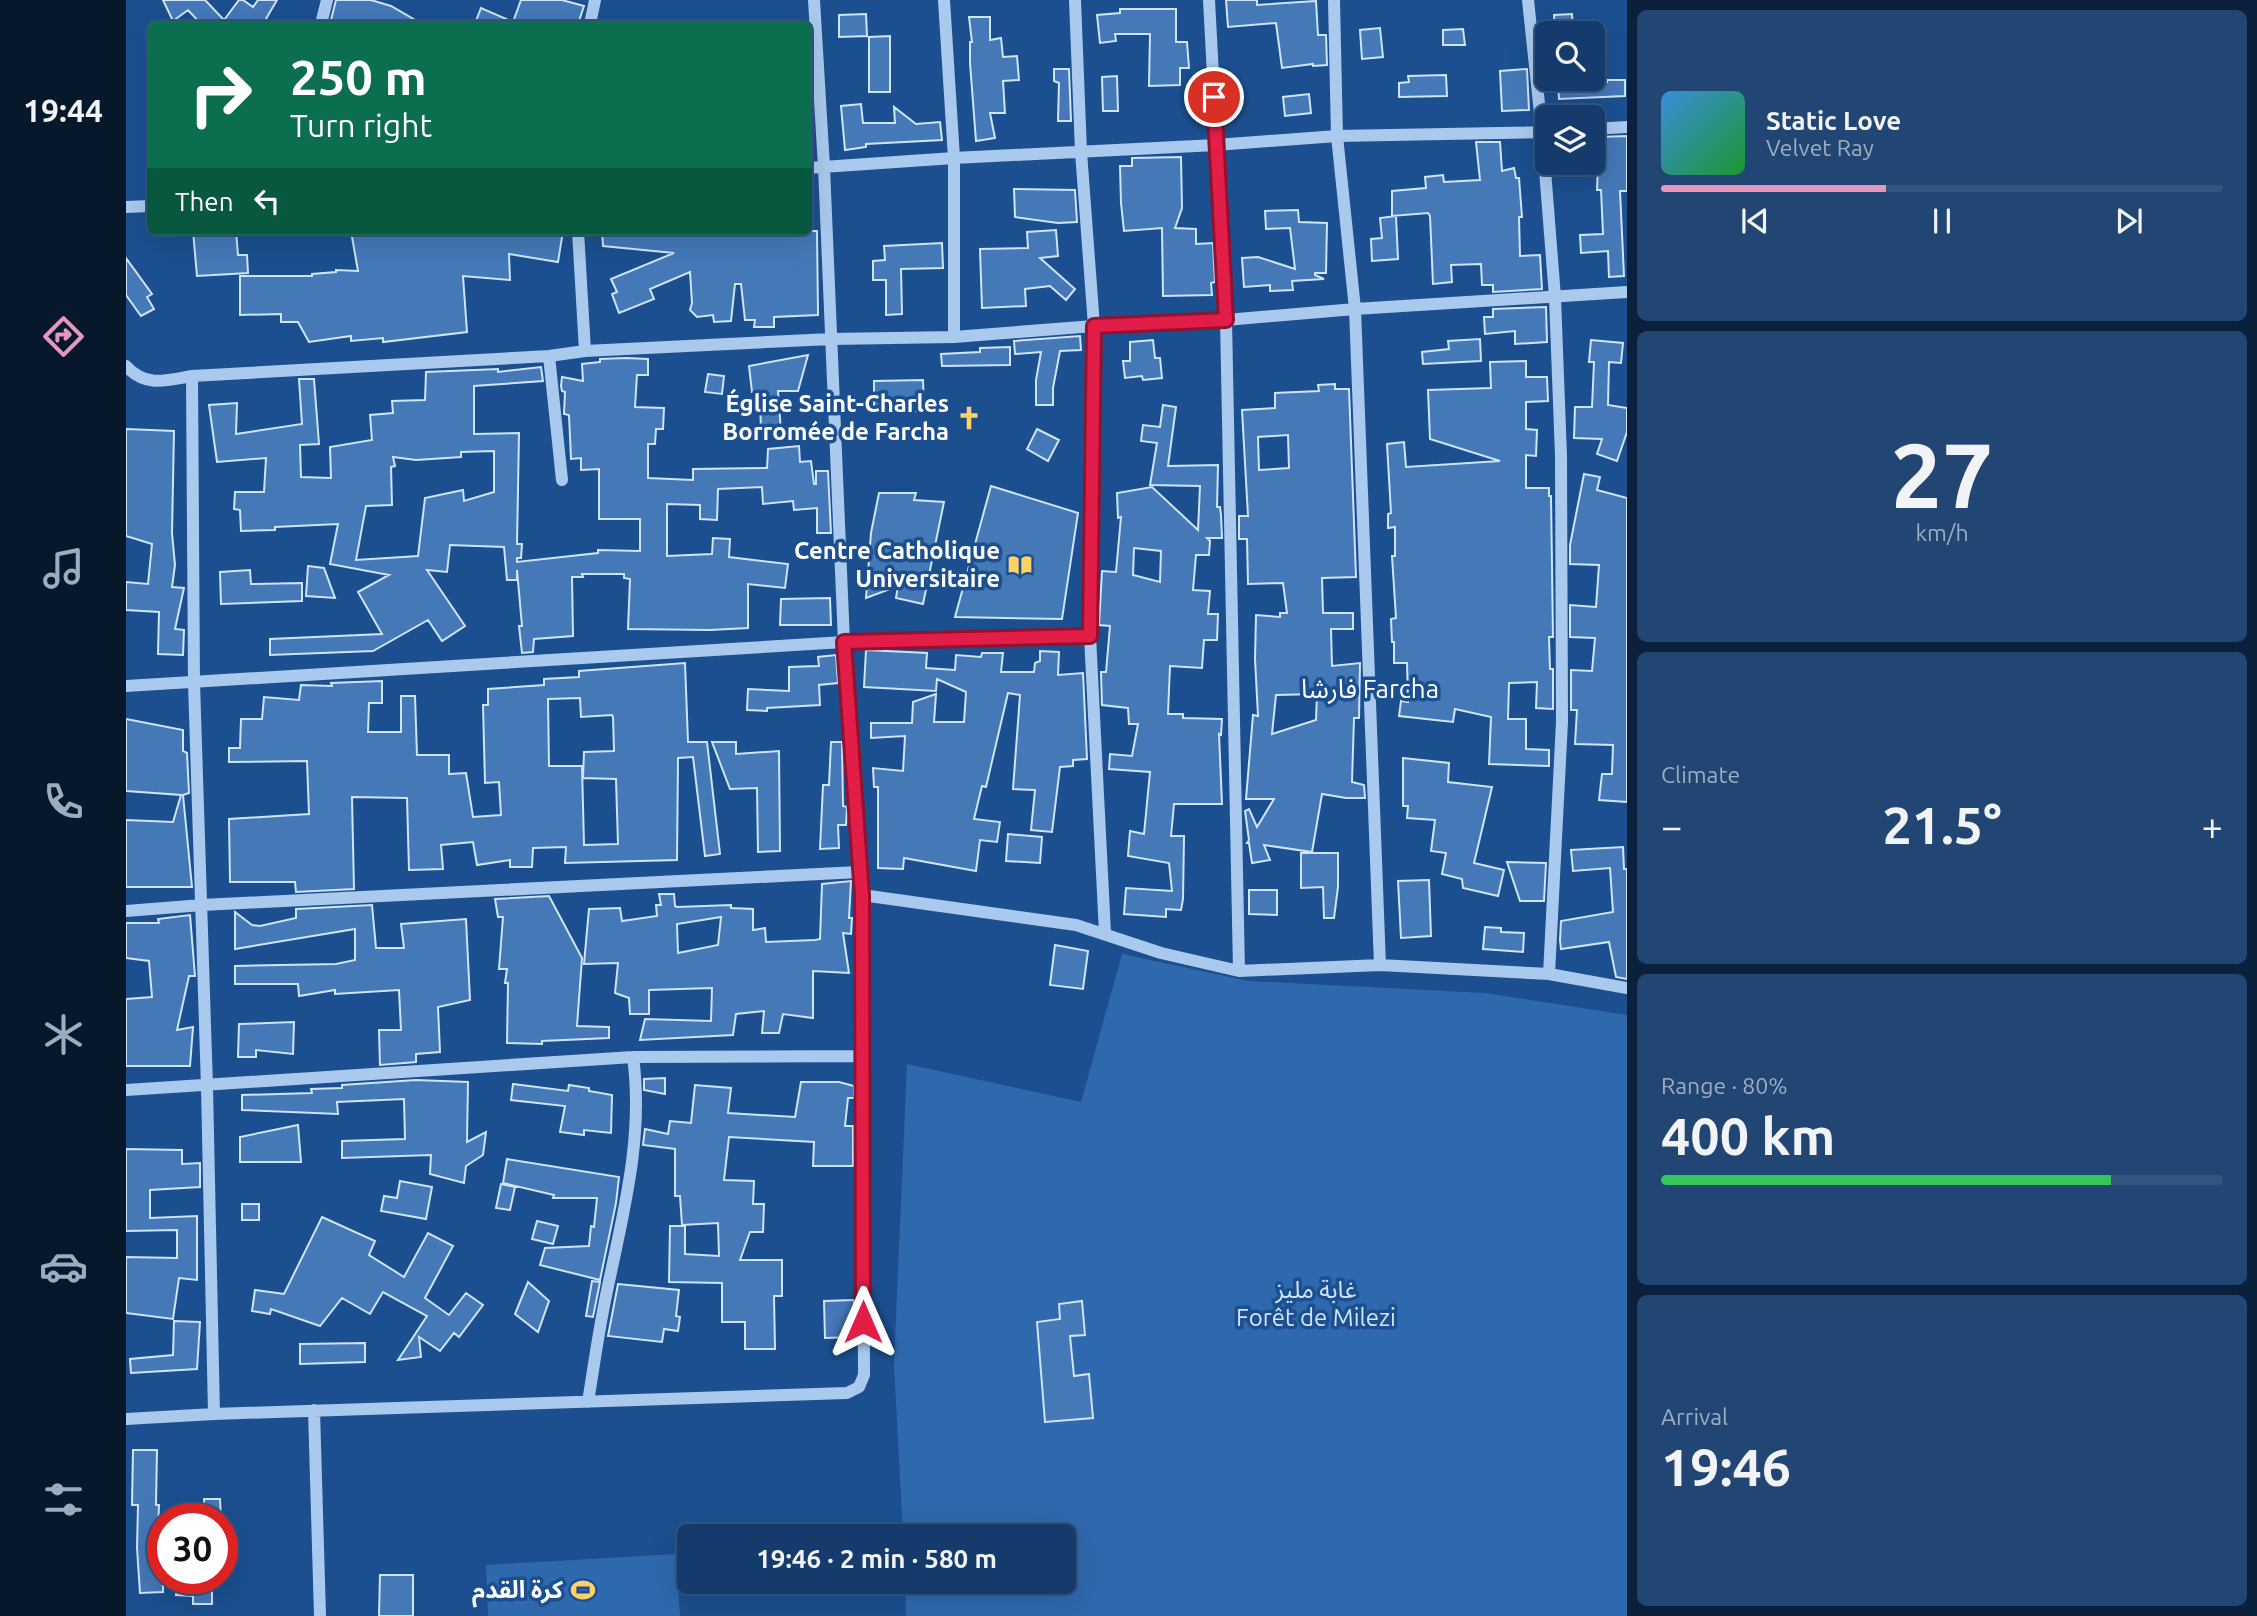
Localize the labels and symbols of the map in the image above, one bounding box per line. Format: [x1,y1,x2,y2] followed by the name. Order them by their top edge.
[1184,67,1244,127] pin
[722,388,949,445] place label: Église Saint-Charles Borromée de Farcha
[955,404,983,432] church icon: Église Saint-Charles Borromée de Farcha
[794,537,1000,592] place label: Centre Catholique Universitaire
[1006,551,1034,579] library icon: Centre Catholique Universitaire
[1301,674,1439,704] district label: فارشا Farcha
[1236,1276,1396,1331] park label: غابة مليز Forêt de Milezi
[826,1285,900,1359] position arrow
[147,1503,238,1594] speed limit sign: 30
[472,1576,564,1608] place label: كرة القدم
[569,1576,597,1604] sports icon: كرة القدم

